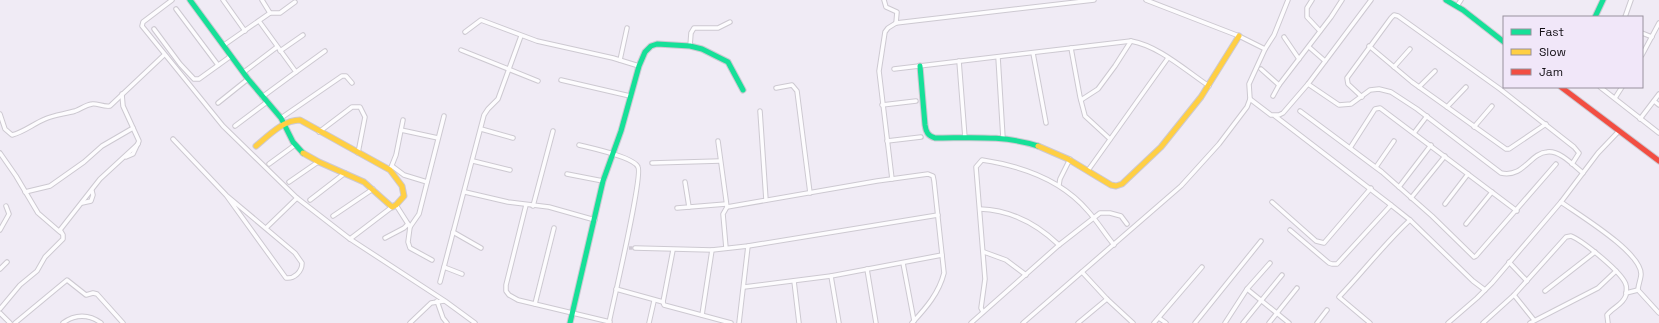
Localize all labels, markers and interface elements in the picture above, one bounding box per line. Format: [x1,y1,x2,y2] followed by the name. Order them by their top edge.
[1503,16,1643,88] legend
[1539,24,1564,40] text: Fast
[1539,44,1566,60] text: Slow
[1539,64,1563,80] text: Jam

